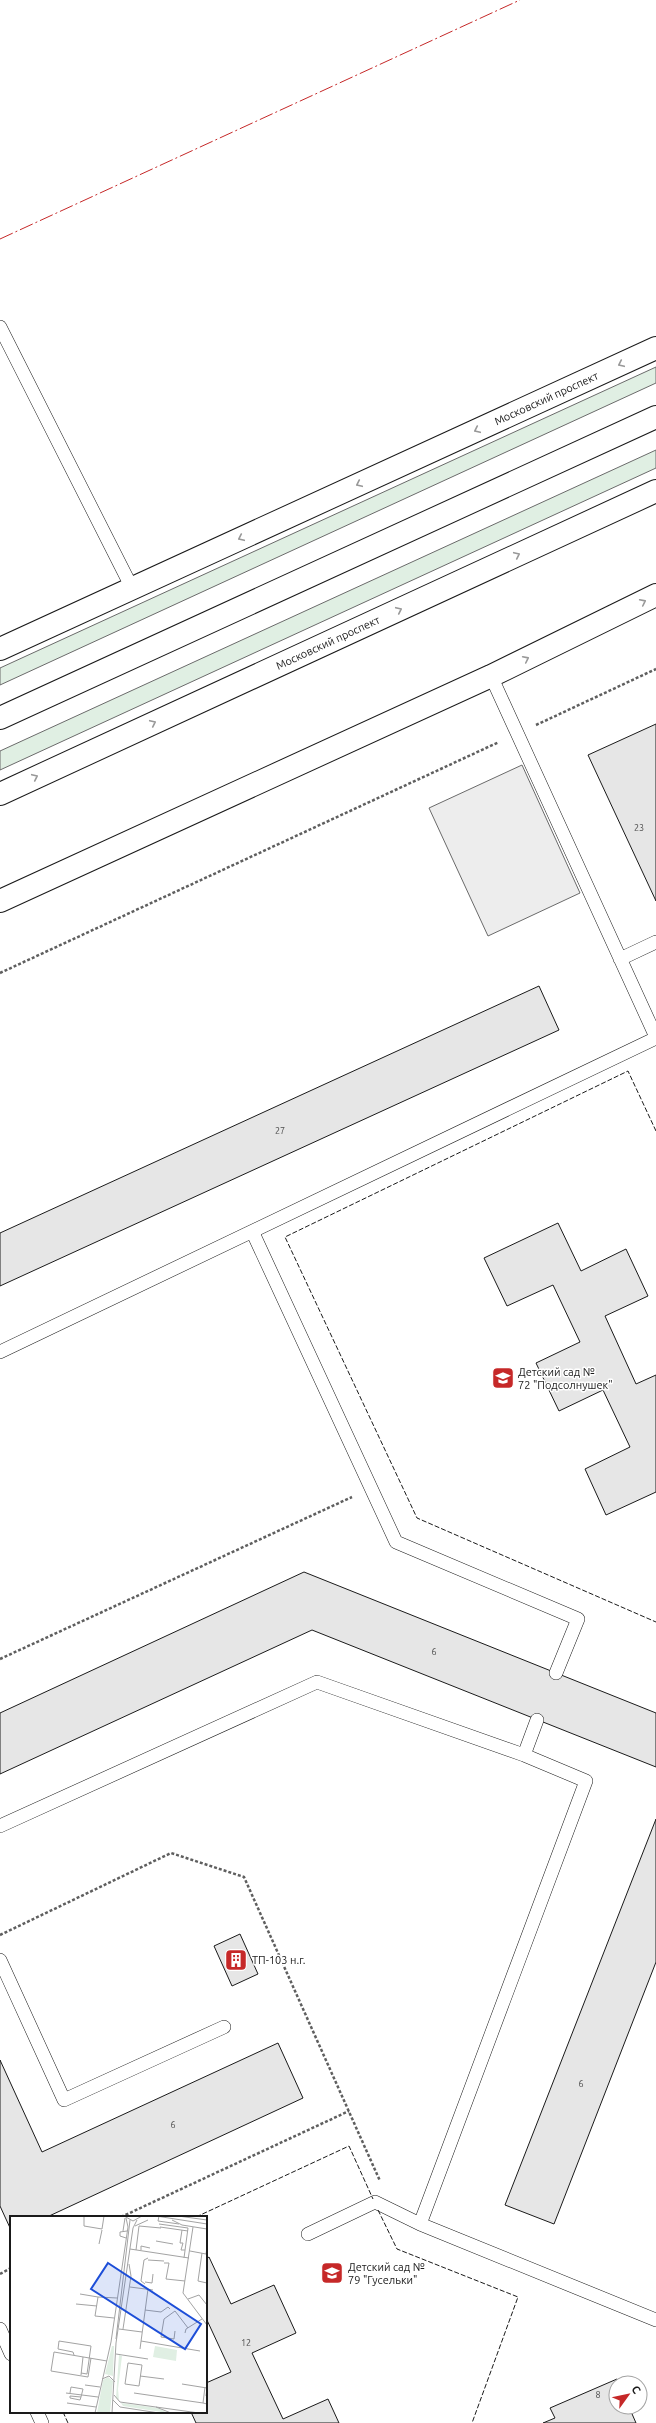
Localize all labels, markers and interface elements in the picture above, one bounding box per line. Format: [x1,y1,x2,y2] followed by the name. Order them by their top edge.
[617,359,625,367] one-way arrow
[492,369,600,427] street label: Московский проспект
[474,425,481,433] one-way arrow
[356,479,363,487] one-way arrow
[237,533,245,541] one-way arrow
[513,552,520,560] one-way arrow
[639,599,646,607] one-way arrow
[394,607,402,615] one-way arrow
[274,613,382,672] street label: Московский проспект
[522,656,530,664] one-way arrow
[149,720,157,728] one-way arrow
[31,774,39,782] one-way arrow
[634,823,644,833] house number: 23
[275,1126,285,1136] house number: 27
[490,1365,516,1391] school or university icon: Детский сад № 72 "Подсолнушек"
[518,1366,613,1391] place label: Детский сад № 72 "Подсолнушек"
[431,1647,437,1657] house number: 6
[223,1947,249,1973] building icon: ТП-103 н.г.
[252,1954,306,1966] place label: ТП-103 н.г.
[578,2079,584,2089] house number: 6
[170,2120,176,2130] house number: 6
[10,2216,207,2413] inset map
[319,2260,345,2286] school or university icon: Детский сад № 79 "Гусельки"
[348,2261,425,2286] place label: Детский сад № 79 "Гусельки"
[241,2338,251,2348] house number: 12
[608,2375,648,2415] north arrow
[629,2383,643,2396] text: С
[595,2390,601,2400] house number: 8

